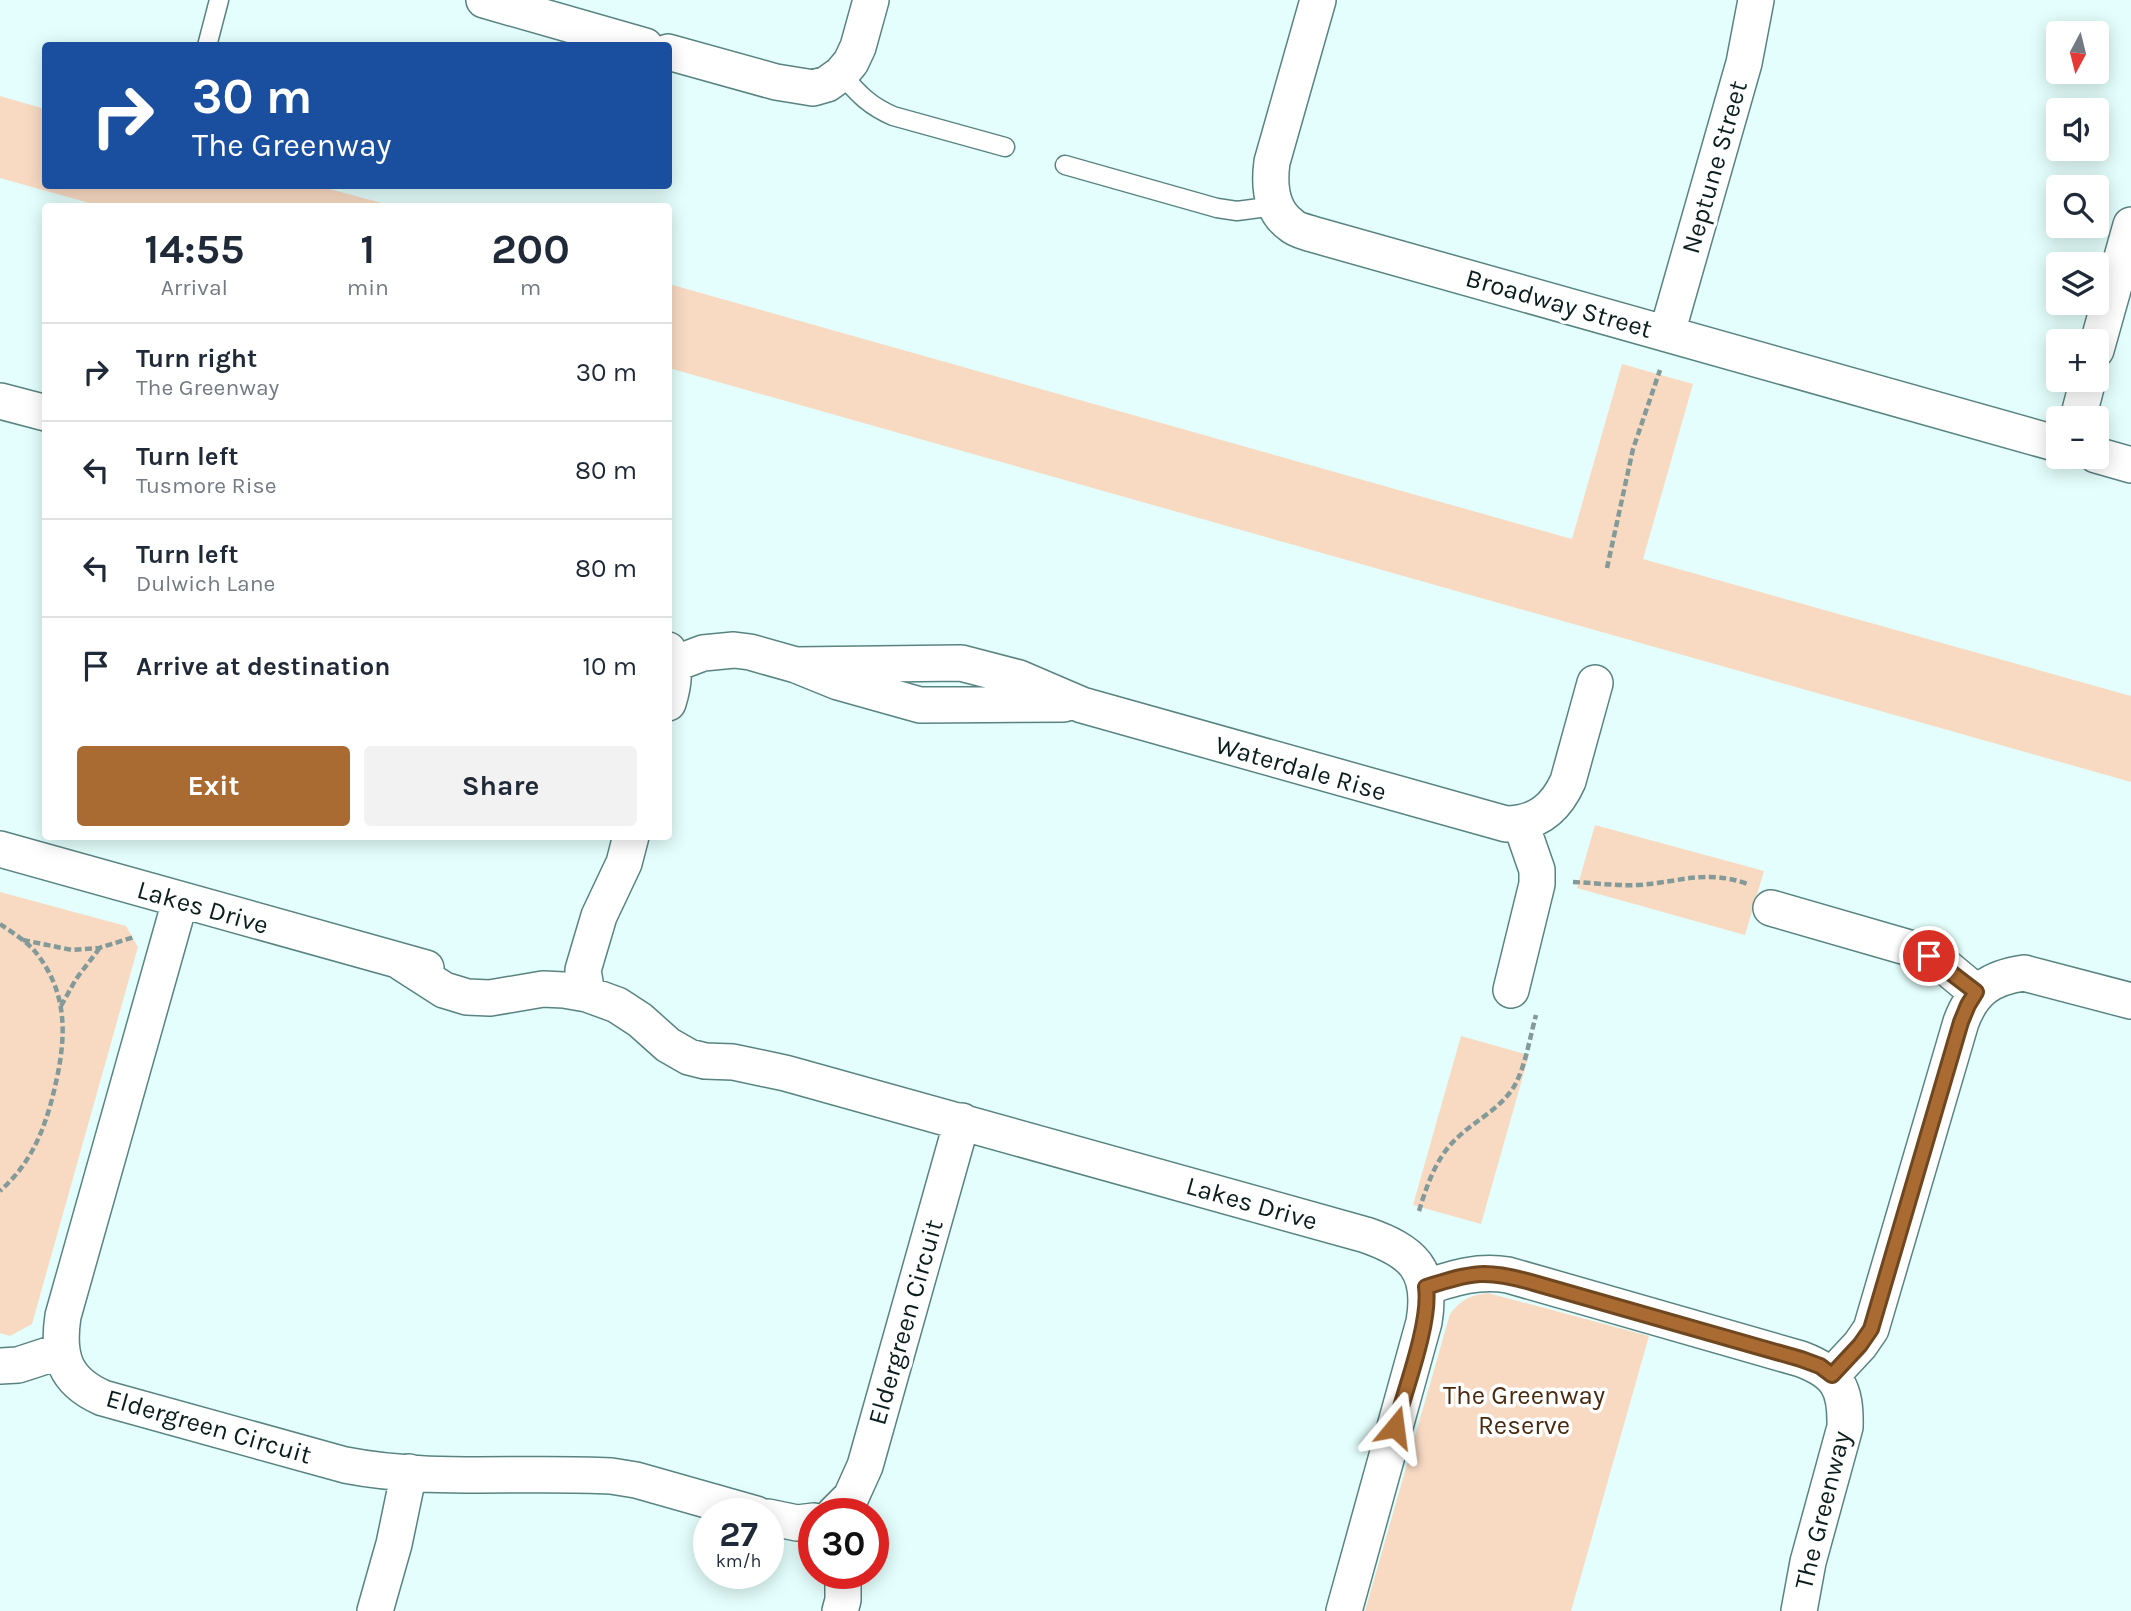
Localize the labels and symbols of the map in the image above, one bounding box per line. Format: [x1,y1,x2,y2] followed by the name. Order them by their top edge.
[2046,21,2109,84] north arrow
[1675,77,1754,257] street label: Neptune Street
[1462,262,1656,345] street label: Broadway Street
[1212,729,1390,808] street label: Waterdale Rise
[134,874,272,941] street label: Lakes Drive
[1899,926,1959,986] pin
[1183,1170,1321,1237] street label: Lakes Drive
[861,1216,950,1428] street label: Eldergreen Circuit
[1443,1380,1605,1441] park label: The Greenway Reserve
[103,1382,315,1471] street label: Eldergreen Circuit
[1358,1390,1432,1464] position arrow
[1788,1428,1857,1592] street label: The Greenway
[798,1498,889,1589] speed limit sign: 30

